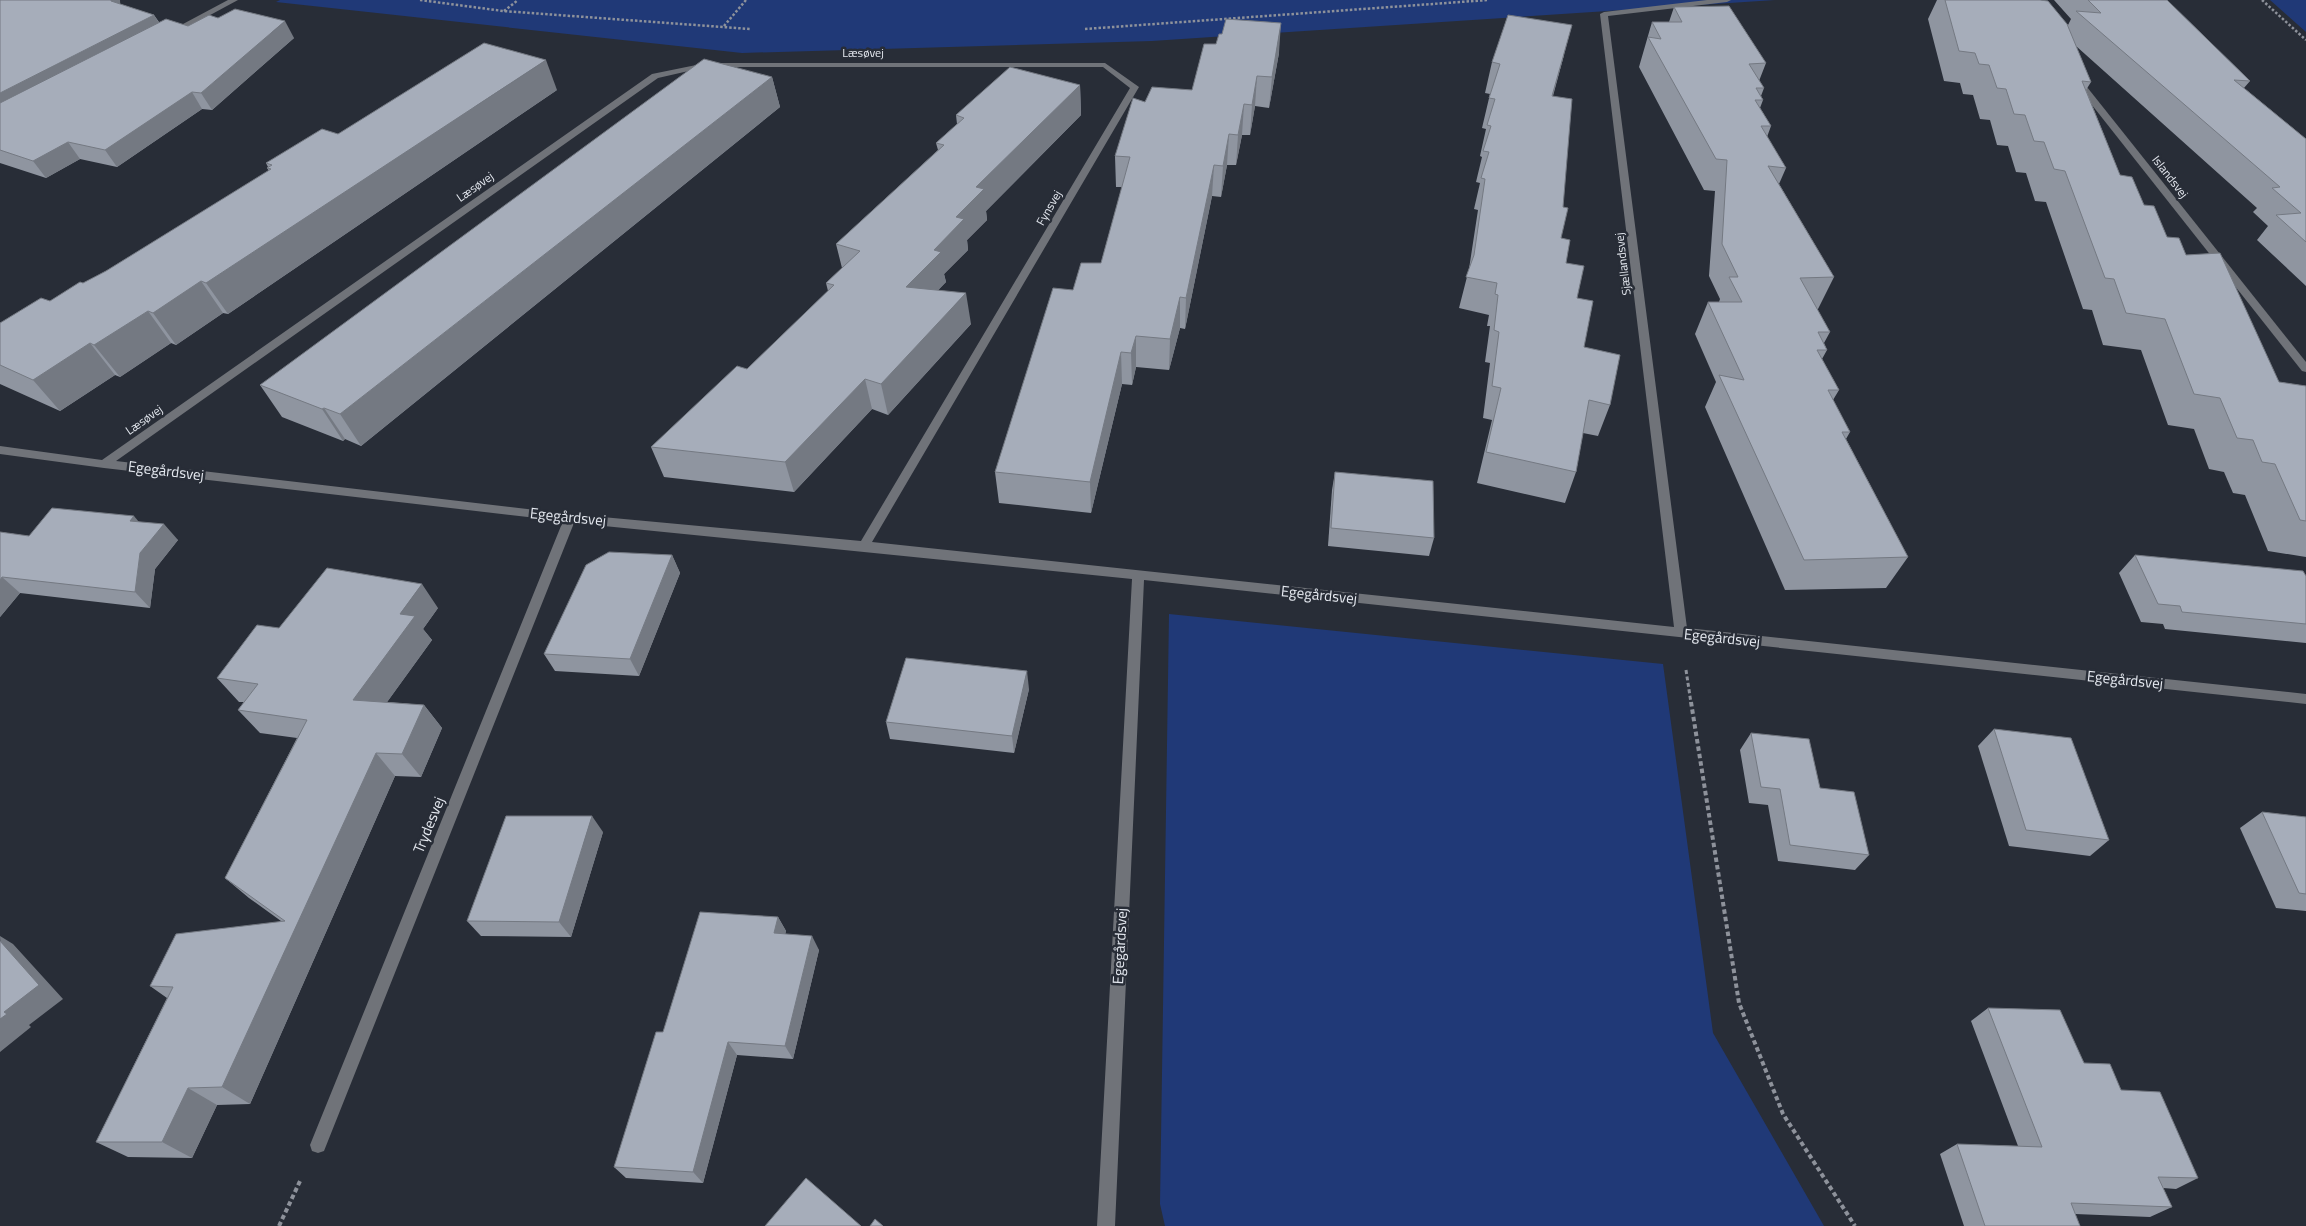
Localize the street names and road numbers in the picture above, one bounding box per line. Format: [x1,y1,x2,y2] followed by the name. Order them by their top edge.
[842,43,884,62] street label: Læsøvej
[2148,151,2193,202] street label: Islandsvej
[452,167,497,206] street label: Læsøvej
[1031,186,1066,229] street label: Fynsvej
[1609,232,1636,296] street label: Sjællandsvej
[121,400,166,439] street label: Læsøvej
[127,454,205,487] street label: Egegårdsvej
[529,501,607,532] street label: Egegårdsvej
[1280,579,1358,610] street label: Egegårdsvej
[1683,622,1761,653] street label: Egegårdsvej
[2086,664,2164,695] street label: Egegårdsvej
[407,793,450,857] street label: Trydesvej
[1106,907,1133,985] street label: Egegårdsvej

